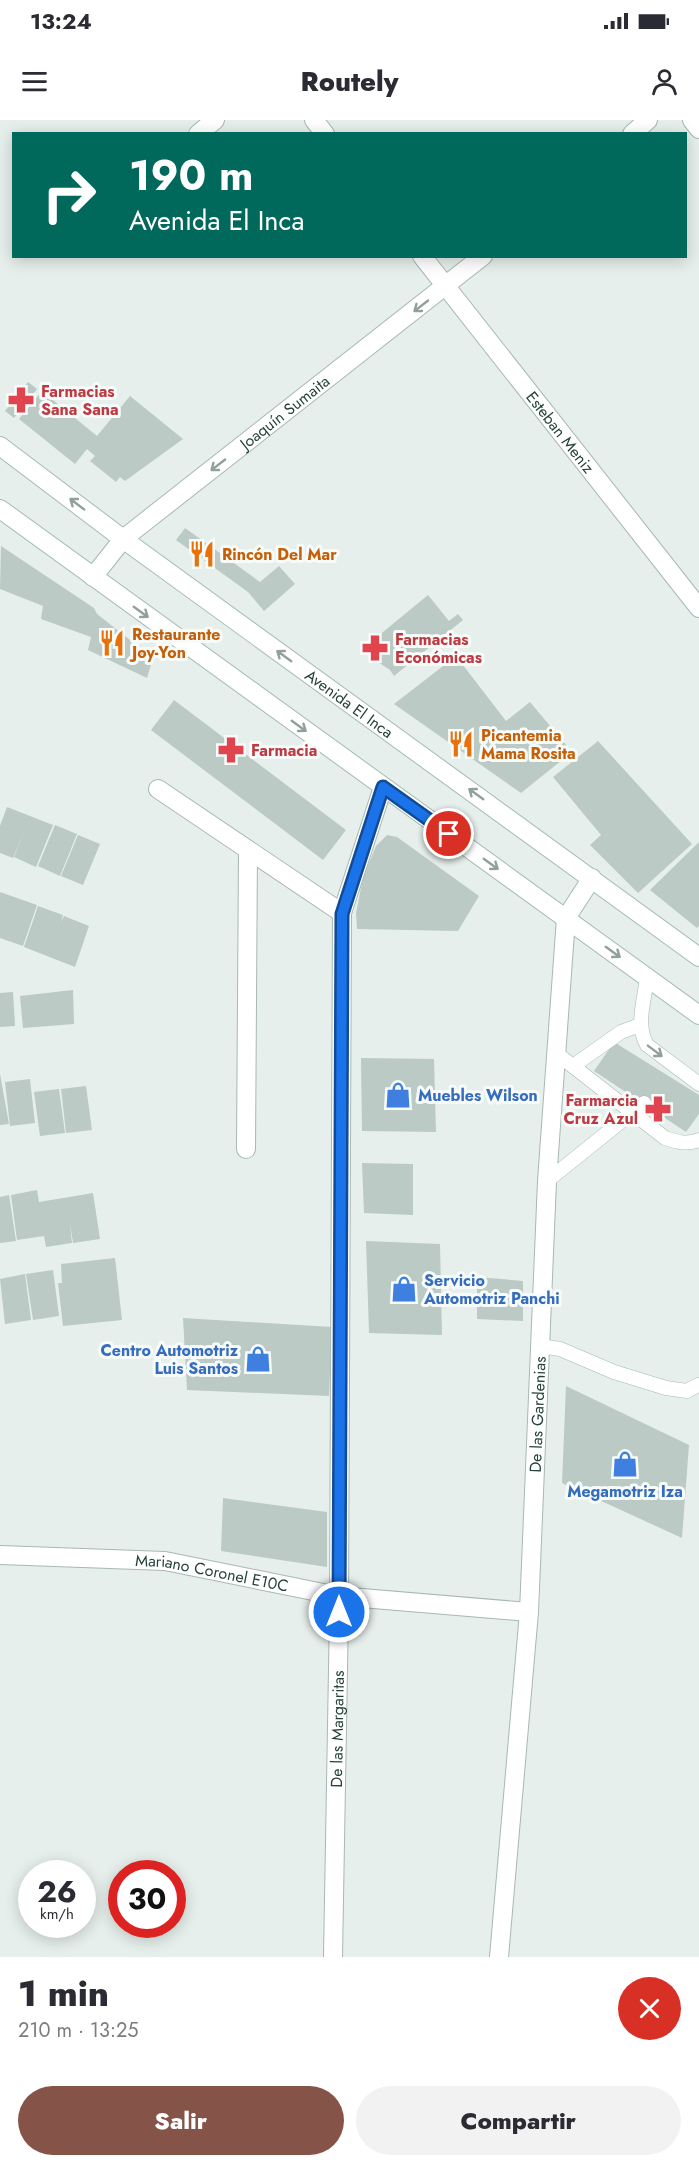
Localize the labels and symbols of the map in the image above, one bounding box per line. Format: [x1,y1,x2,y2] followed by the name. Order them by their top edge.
[414,300,430,313] one-way arrow
[233,369,334,456] street label: Joaquín Sumaita
[41,380,119,421] place label: Farmacias Sana Sana
[6,385,36,415] pharmacy icon: Farmacias Sana Sana
[521,386,600,478] street label: Esteban Meniz
[210,459,226,472] one-way arrow
[69,497,85,510] one-way arrow
[187,539,217,569] restaurant icon: Rincón Del Mar
[222,543,337,566] place label: Rincón Del Mar
[132,605,148,618] one-way arrow
[129,623,220,664] place label: Restaurante Joy-Yon
[97,628,127,658] restaurant icon: Restaurante Joy-Yon
[395,628,482,669] place label: Farmacias Económicas
[360,633,390,663] pharmacy icon: Farmacias Económicas
[277,649,293,662] one-way arrow
[301,663,398,743] street label: Avenida El Inca
[290,720,306,732] one-way arrow
[481,724,576,765] place label: Picantemia Mama Rosita
[446,729,476,759] restaurant icon: Picantemia Mama Rosita
[216,735,246,765] pharmacy icon: Farmacia
[251,739,317,762] place label: Farmacia
[469,788,485,801] one-way arrow
[423,808,474,859] pin
[483,858,499,871] one-way arrow
[605,946,621,959] one-way arrow
[646,1044,662,1057] one-way arrow
[383,1080,413,1110] shop icon: Muebles Wilson
[418,1084,538,1107] place label: Muebles Wilson
[564,1089,638,1130] place label: Farmarcia Cruz Azul
[643,1094,673,1124] pharmacy icon: Farmarcia Cruz Azul
[423,1269,560,1310] place label: Servicio Automotriz Panchi
[389,1274,419,1304] shop icon: Servicio Automotriz Panchi
[101,1339,239,1380] place label: Centro Automotriz Luis Santos
[243,1344,273,1374] shop icon: Centro Automotriz Luis Santos
[523,1356,551,1473] street label: De las Gardenias
[610,1449,640,1479] shop icon: Megamotriz Iza
[567,1480,683,1503] place label: Megamotriz Iza
[135,1548,290,1597] street label: Mariano Coronel E10C
[307,1580,371,1644] position arrow
[324,1670,349,1788] street label: De las Margaritas
[108,1860,186,1938] speed limit sign: 30

